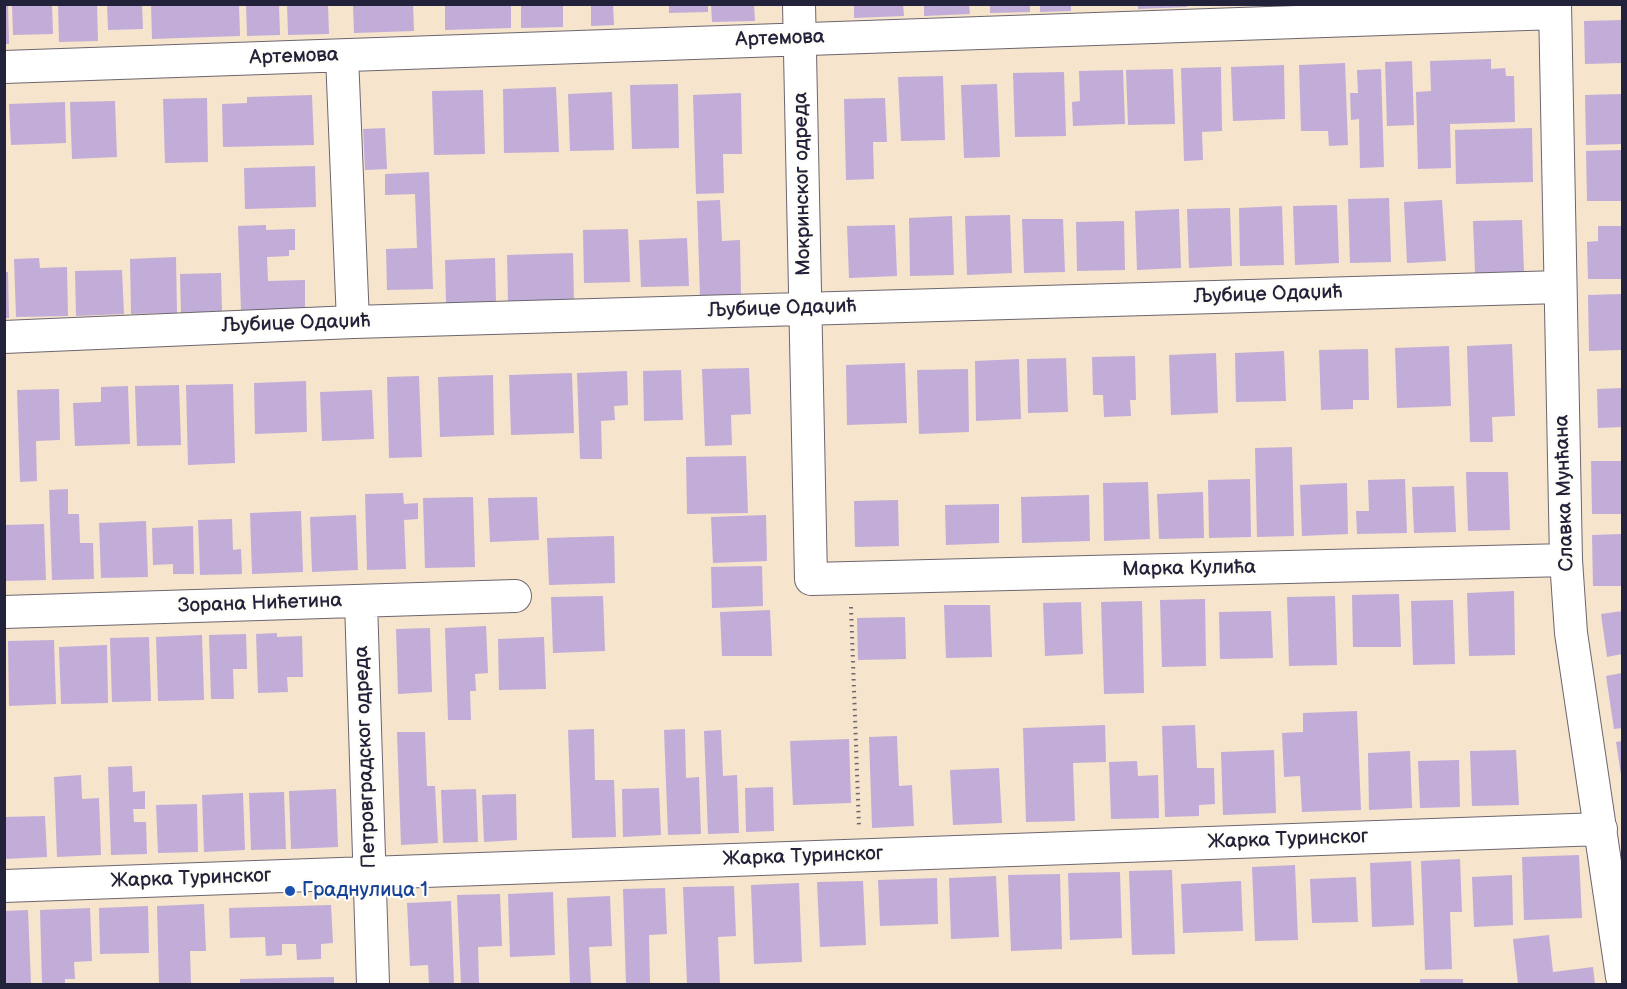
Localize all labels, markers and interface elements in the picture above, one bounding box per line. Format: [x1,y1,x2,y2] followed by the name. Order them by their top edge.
[735,25,825,53] street label: Артемова
[249,43,339,71] street label: Артемова
[789,92,817,276] street label: Мокринског одреда
[1193,280,1343,310] street label: Љубице Одаџић
[707,294,857,324] street label: Љубице Одаџић
[221,309,371,339] street label: Љубице Одаџић
[1550,414,1580,572] street label: Славка Мунћана
[1122,556,1256,582] street label: Марка Кулића
[177,589,343,619] street label: Зорана Нићетина
[350,645,382,869] street label: Петровградског одреда
[1207,825,1369,855] street label: Жарка Туринског
[722,842,884,872] street label: Жарка Туринског
[110,864,272,894] street label: Жарка Туринског
[302,879,428,903] place label: Граднулица 1
[283,884,297,898] marker: Граднулица 1

